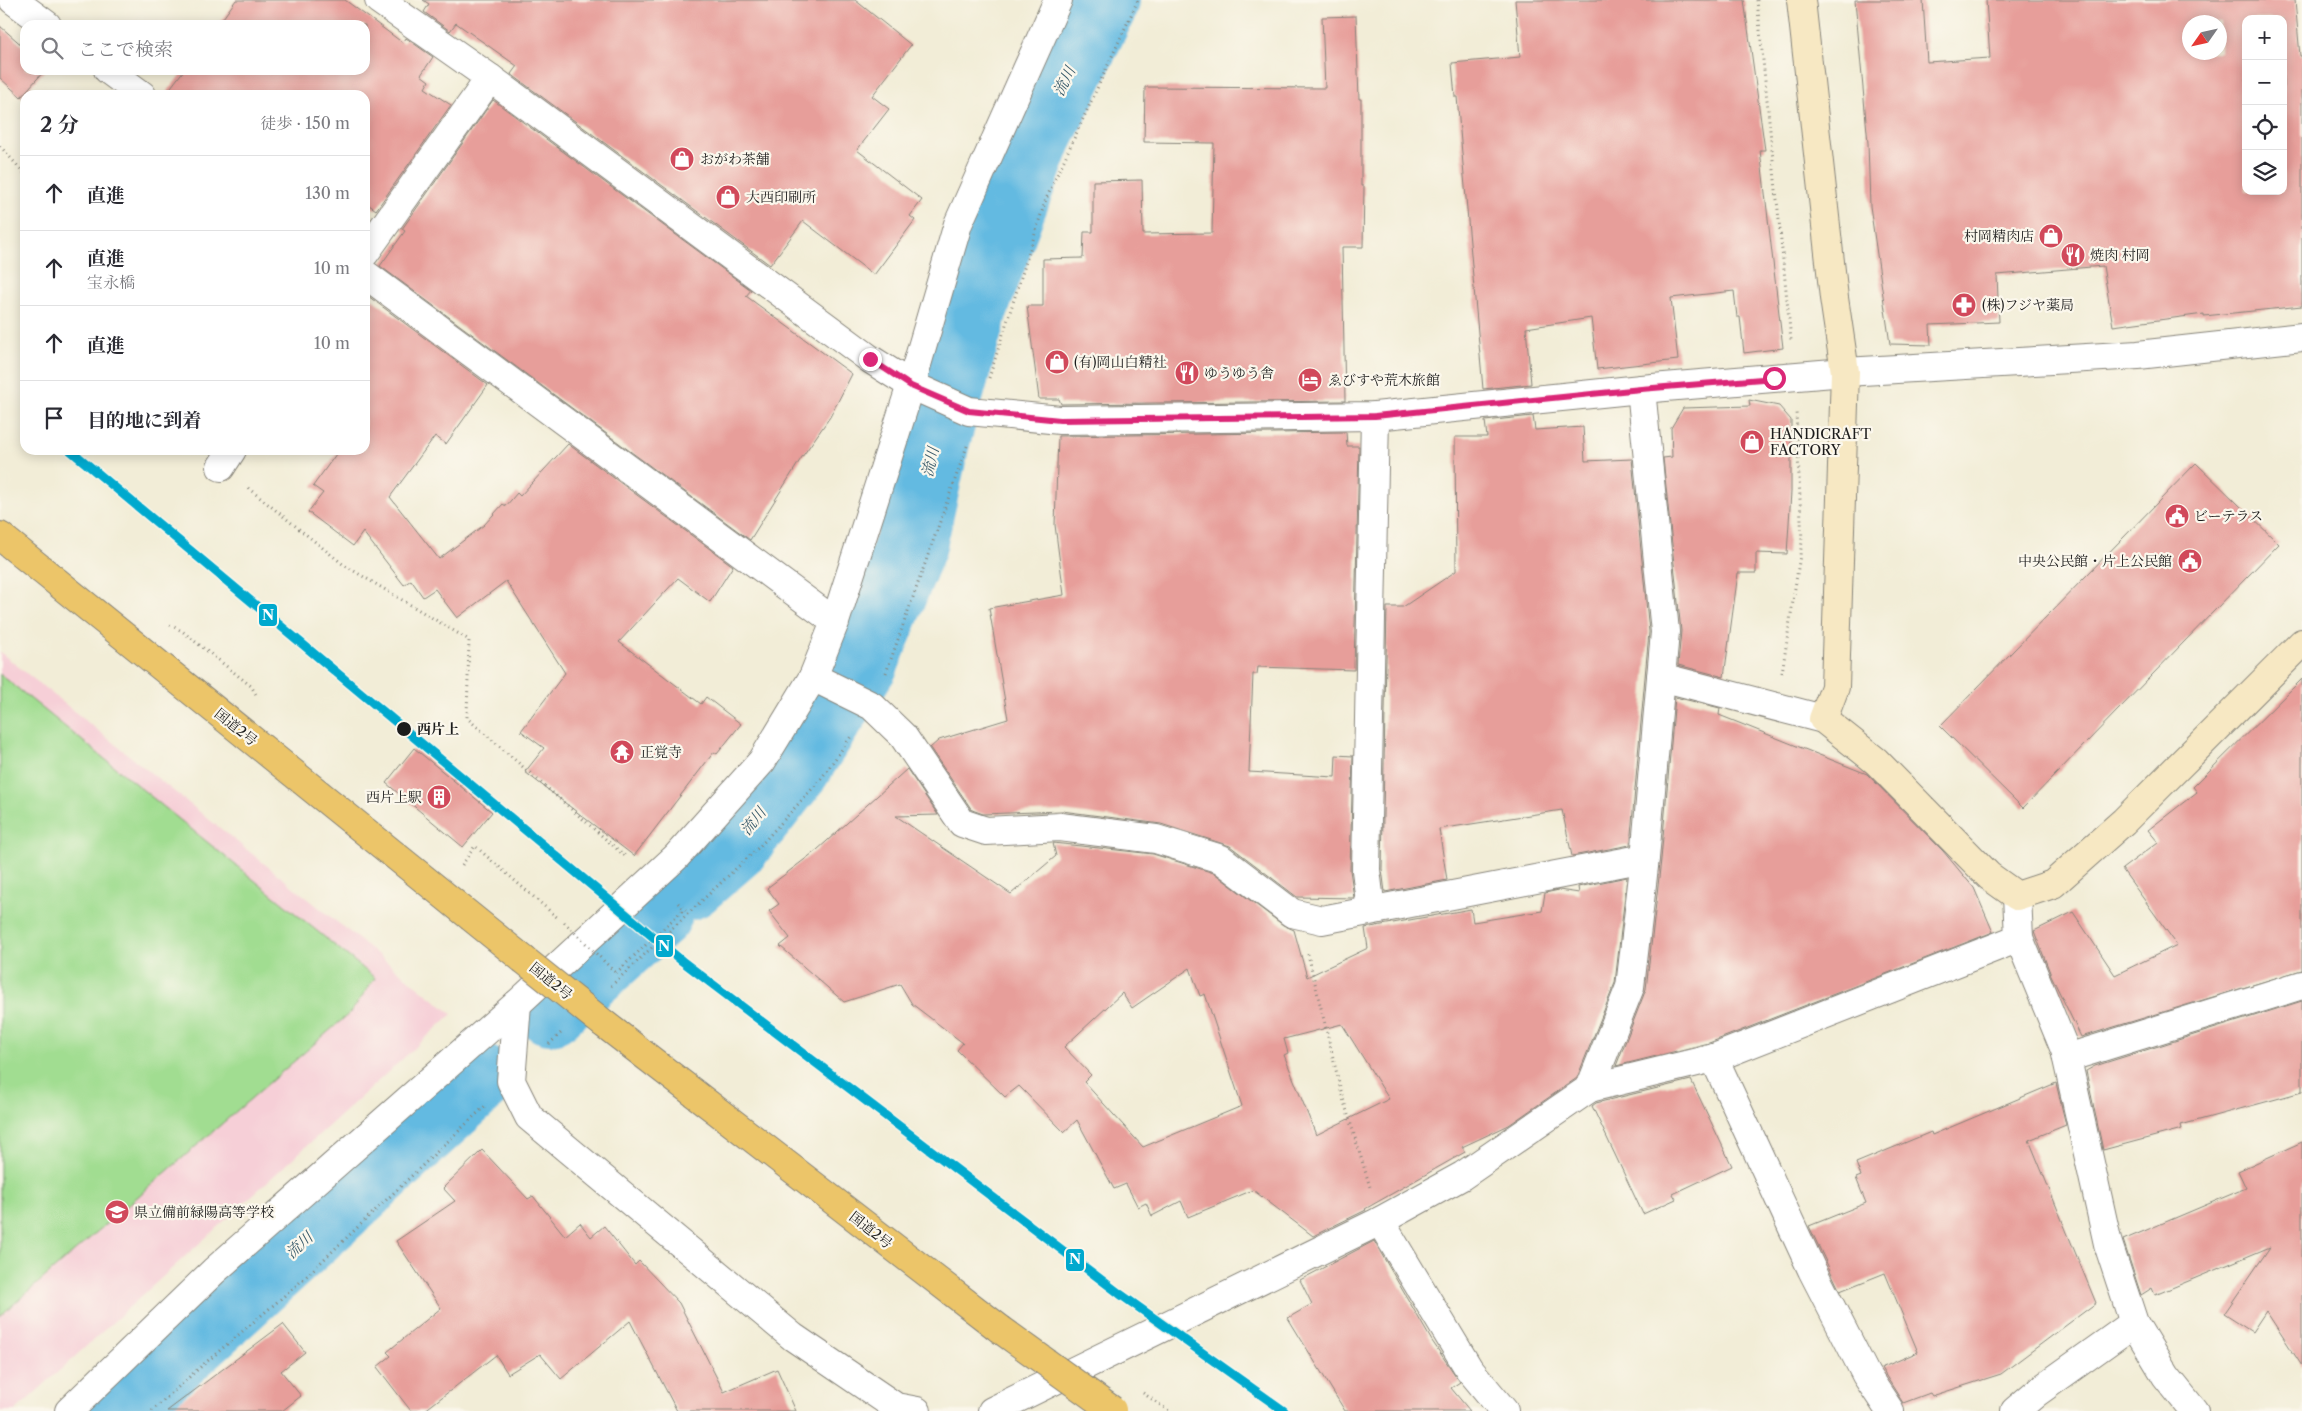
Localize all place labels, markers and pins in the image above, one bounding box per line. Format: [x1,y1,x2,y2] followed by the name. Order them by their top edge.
[669,146,695,172] shop icon: おがわ茶舗
[700,150,770,168] place label: おがわ茶舗
[715,184,741,210] shop icon: 大西印刷所
[746,188,816,206] place label: 大西印刷所
[2038,223,2064,249] shop icon: 村岡精肉店
[1964,227,2034,245] place label: 村岡精肉店
[2060,242,2086,268] restaurant icon: 焼肉 村岡
[2090,246,2150,264] place label: 焼肉 村岡
[1951,292,1977,318] pharmacy icon: (株)フジヤ薬局
[1982,296,2074,314] place label: (株)フジヤ薬局
[1044,349,1070,375] shop icon: (有)岡山白精社
[1074,353,1167,371] place label: (有)岡山白精社
[1174,360,1200,386] restaurant icon: ゆうゆう舎
[1204,364,1274,382] place label: ゆうゆう舎
[1297,367,1323,393] hotel icon: ゑびすや荒木旅館
[1328,371,1440,389] place label: ゑびすや荒木旅館
[1770,425,1872,459] place label: HANDICRAFT FACTORY
[1739,429,1765,455] shop icon: HANDICRAFT FACTORY
[2164,503,2190,529] public building icon: ビーテラス
[2194,507,2263,525] place label: ビーテラス
[2177,548,2203,574] public building icon: 中央公民館・片上公民館
[2018,552,2172,570] place label: 中央公民館・片上公民館
[395,720,413,738] marker: 西片上
[417,720,459,738] place label: 西片上
[609,739,635,765] temple icon: 正覚寺
[640,743,682,761] place label: 正覚寺
[426,784,452,810] building icon: 西片上駅
[366,788,422,806] place label: 西片上駅
[104,1199,130,1225] school or university icon: 県立備前緑陽高等学校
[134,1203,274,1221] place label: 県立備前緑陽高等学校

